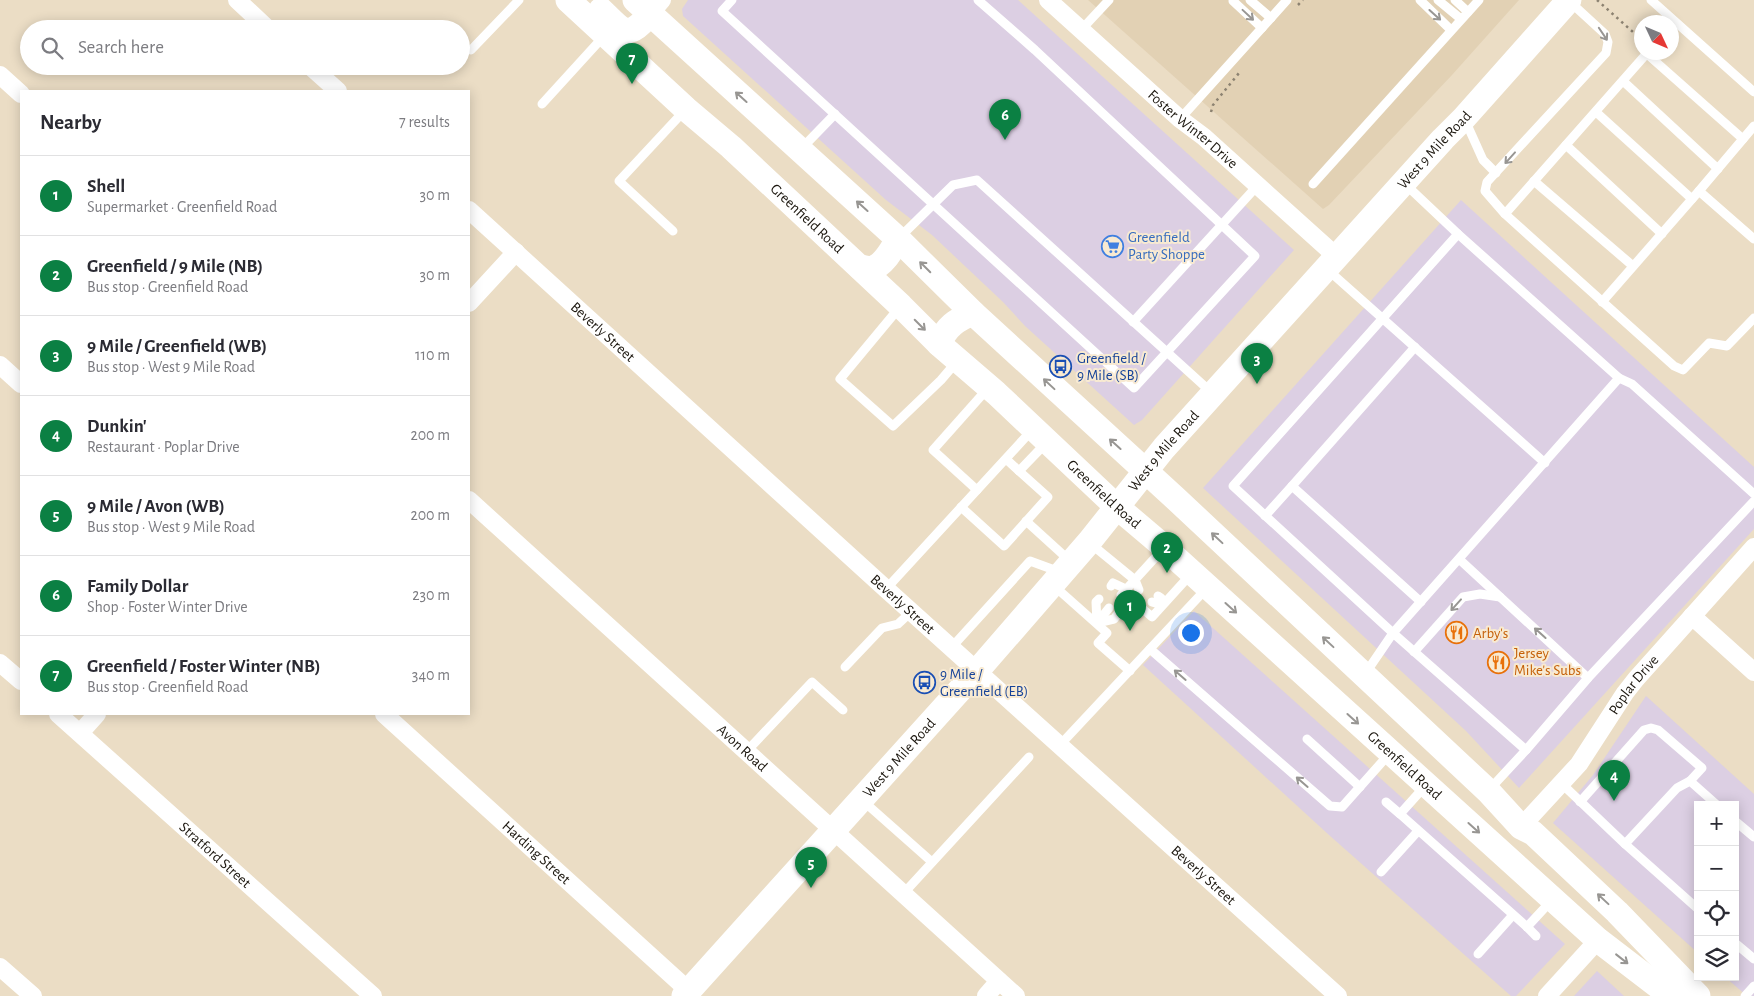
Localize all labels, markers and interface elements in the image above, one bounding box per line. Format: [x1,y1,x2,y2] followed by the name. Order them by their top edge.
[1241,9,1254,21] one-way arrow
[1429,9,1442,21] one-way arrow
[1634,15,1679,60] north arrow
[20,20,470,75] search box
[1598,27,1608,41] one-way arrow
[38,34,66,62] icon: search
[78,38,164,57] text: Search here
[616,43,648,84] pin: 7
[1145,87,1241,171] street label: Foster Winter Drive
[735,91,748,103] one-way arrow
[989,99,1021,140] pin: 6
[1394,108,1474,192] street label: West 9 Mile Road
[40,112,101,133] text: Nearby
[399,114,450,130] text: 7 results
[1504,151,1516,164] one-way arrow
[87,177,125,196] text: Shell
[768,181,847,256] street label: Greenfield Road
[53,187,59,203] text: 1
[420,187,450,203] text: 30 m
[87,199,277,215] text: Supermarket · Greenfield Road
[855,200,868,212] one-way arrow
[1128,230,1205,262] place label: Greenfield Party Shoppe
[1100,234,1124,258] supermarket icon: Greenfield Party Shoppe
[87,257,263,276] text: Greenfield / 9 Mile (NB)
[920,261,932,273] one-way arrow
[52,267,60,283] text: 2
[420,267,450,283] text: 30 m
[87,279,248,295] text: Bus stop · Greenfield Road
[568,299,638,365] street label: Beverly Street
[914,319,926,332] one-way arrow
[87,337,267,356] text: 9 Mile / Greenfield (WB)
[1241,343,1273,384] pin: 3
[53,347,59,363] text: 3
[415,347,450,363] text: 110 m
[1077,351,1146,383] place label: Greenfield / 9 Mile (SB)
[1049,355,1073,379] bus stop icon: Greenfield / 9 Mile (SB)
[87,359,255,375] text: Bus stop · West 9 Mile Road
[1043,378,1056,390] one-way arrow
[1125,407,1202,494] street label: West 9 Mile Road
[87,417,147,436] text: Dunkin'
[52,427,60,443] text: 4
[410,427,450,443] text: 200 m
[1108,438,1121,450] one-way arrow
[87,439,240,455] text: Restaurant · Poplar Drive
[1064,457,1144,531] street label: Greenfield Road
[87,497,225,516] text: 9 Mile / Avon (WB)
[53,507,59,523] text: 5
[410,507,450,523] text: 200 m
[87,519,255,535] text: Bus stop · West 9 Mile Road
[1151,532,1183,573] pin: 2
[1211,532,1223,544] one-way arrow
[868,571,938,637] street label: Beverly Street
[87,577,188,596] text: Family Dollar
[52,587,60,603] text: 6
[412,587,450,603] text: 230 m
[1114,590,1146,631] pin: 1
[1450,598,1462,611] one-way arrow
[87,599,248,615] text: Shop · Foster Winter Drive
[1225,602,1238,614] one-way arrow
[1178,620,1204,646] your location
[1445,621,1469,645] restaurant icon: Arby's
[1473,626,1508,641] place label: Arby's
[1533,627,1546,639] one-way arrow
[1321,636,1334,648] one-way arrow
[1514,646,1581,678] place label: Jersey Mike's Subs
[1486,650,1510,674] restaurant icon: Jersey Mike's Subs
[1606,652,1661,717] street label: Poplar Drive
[87,657,321,676] text: Greenfield / Foster Winter (NB)
[53,667,59,683] text: 7
[412,667,450,683] text: 340 m
[940,667,1028,699] place label: 9 Mile / Greenfield (EB)
[1173,669,1186,680] one-way arrow
[912,671,936,695] bus stop icon: 9 Mile / Greenfield (EB)
[87,679,248,695] text: Bus stop · Greenfield Road
[1347,713,1360,725] one-way arrow
[860,715,938,800] street label: West 9 Mile Road
[714,722,770,774] street label: Avon Road
[1365,728,1445,802] street label: Greenfield Road
[1598,760,1630,801] pin: 4
[1296,776,1309,787] one-way arrow
[1694,801,1739,981] map controls
[1694,801,1739,846] button: +
[500,818,573,887] street label: Harding Street
[177,819,254,891] street label: Stratford Street
[1467,822,1480,834] one-way arrow
[1169,842,1239,908] street label: Beverly Street
[1694,846,1739,891] button: −
[795,847,827,888] pin: 5
[1694,891,1739,936] button: locate
[1597,893,1609,905] one-way arrow
[1694,936,1739,981] button: layers
[1615,953,1628,964] one-way arrow

